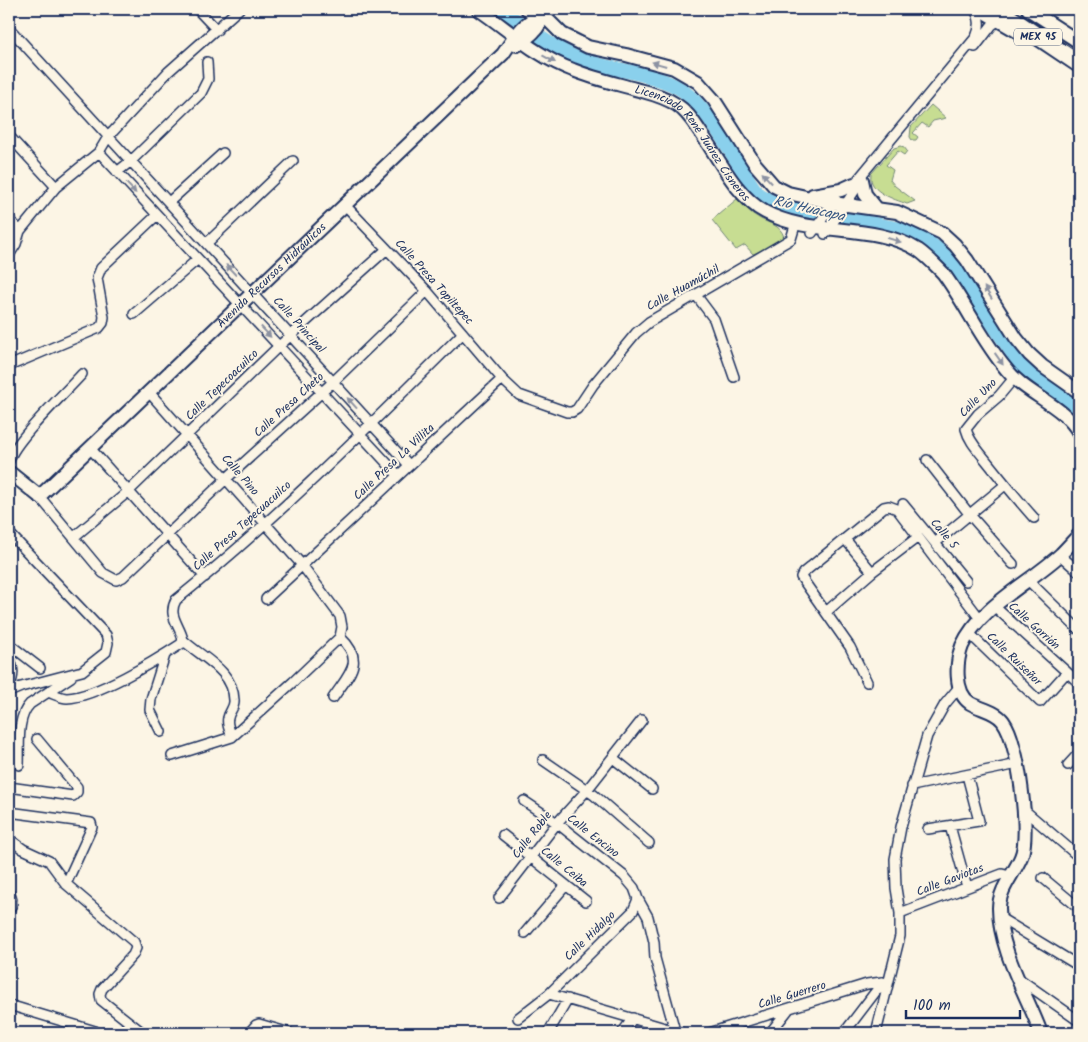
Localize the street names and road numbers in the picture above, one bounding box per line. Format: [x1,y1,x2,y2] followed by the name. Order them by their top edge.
[1014,28,1062,46] road number: MEX 95
[632,80,755,206] street label: Licenciado René Juárez Cisneros
[212,218,331,332] street label: Avenida Recursos Hidráulicos
[390,235,478,329] street label: Calle Presa Topiltepec
[643,260,723,316] street label: Calle Huamúchil
[268,292,330,358] street label: Calle Principal
[181,345,263,425] street label: Calle Tepecoacuilco
[249,368,329,442] street label: Calle Presa Cheto
[955,374,1001,422] street label: Calle Uno
[349,419,439,505] street label: Calle Presa La Villita
[216,450,264,500] street label: Calle Pino
[188,476,296,576] street label: Calle Presa Tepecuacuilco
[925,514,964,555] street label: Calle 5
[1004,597,1064,655] street label: Calle Gorrión
[982,628,1047,691] street label: Calle Ruiseñor
[507,807,557,863] street label: Calle Roble
[563,809,623,863] street label: Calle Encino
[536,842,592,892] street label: Calle Ceiba
[914,858,986,902] street label: Calle Gaviotas
[560,906,620,966] street label: Calle Hidalgo
[756,976,828,1014] street label: Calle Guerrero

